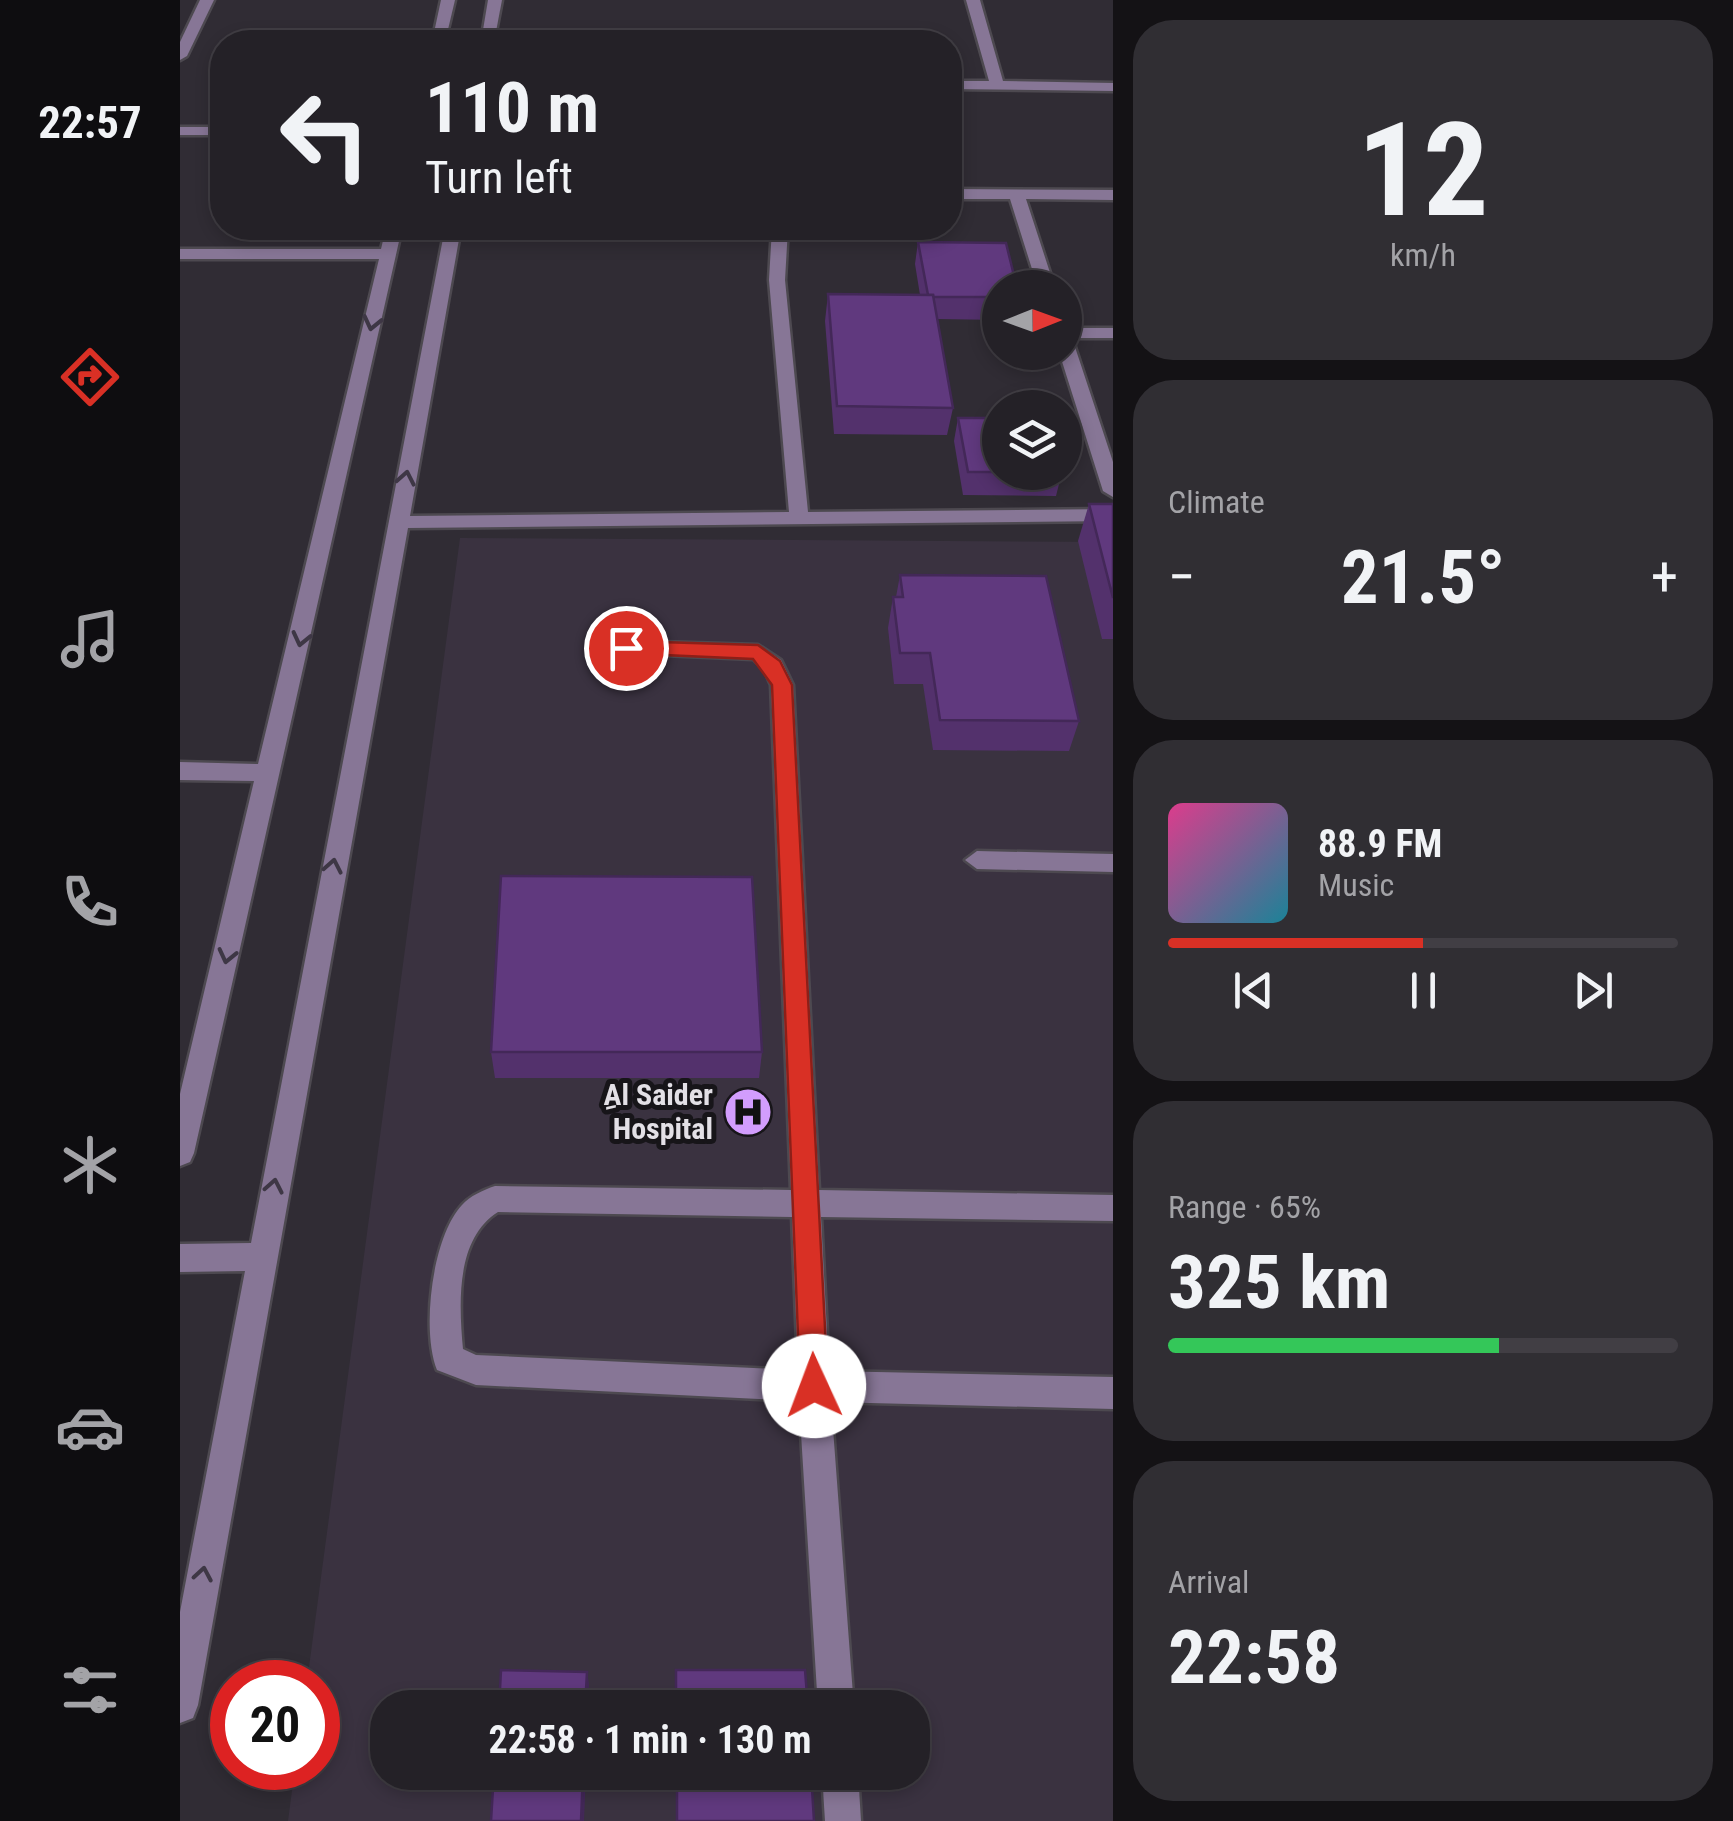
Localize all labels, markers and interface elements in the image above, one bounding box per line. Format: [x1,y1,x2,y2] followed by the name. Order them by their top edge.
[425,67,599,149] text: 110 m
[260,70,390,200] icon: left
[1357,94,1489,247] text: 12
[38,96,142,149] text: 22:57
[425,151,573,204] text: Turn left
[1390,236,1456,274] text: km/h
[982,270,1082,370] north arrow
[982,270,1082,490] map controls
[363,314,384,331] one-way arrow
[55,342,125,412] icon: directions
[982,390,1082,490] button: layers
[394,470,415,487] one-way arrow
[1168,483,1265,521] text: Climate
[1341,533,1505,621] text: 21.5°
[1168,545,1196,609] text: −
[1651,545,1678,609] text: +
[55,604,125,674] icon: music
[584,606,669,691] pin
[599,621,654,676] icon: arrive
[291,630,312,647] one-way arrow
[1318,822,1442,866] text: 88.9 FM
[322,858,343,874] one-way arrow
[1318,866,1394,904] text: Music
[55,867,125,937] icon: phone
[218,947,239,964] one-way arrow
[1226,963,1281,1018] icon: previous
[1396,963,1451,1018] icon: pause
[1566,963,1621,1018] icon: next
[604,1077,713,1146] place label: ِAl Saider Hospital
[722,1086,774,1138] hospital icon: ِAl Saider Hospital
[55,1130,125,1200] icon: climate
[262,1177,283,1194] one-way arrow
[1168,1188,1321,1226] text: Range · 65%
[1168,1238,1390,1326] text: 325 km
[762,1334,866,1438] position arrow
[55,1392,125,1462] icon: car
[1168,1563,1249,1601] text: Arrival
[192,1566,213,1583] one-way arrow
[1168,1613,1340,1701] text: 22:58
[55,1655,125,1725] icon: filters
[210,1660,340,1790] speed limit sign: 20
[489,1718,811,1762] text: 22:58 · 1 min · 130 m

